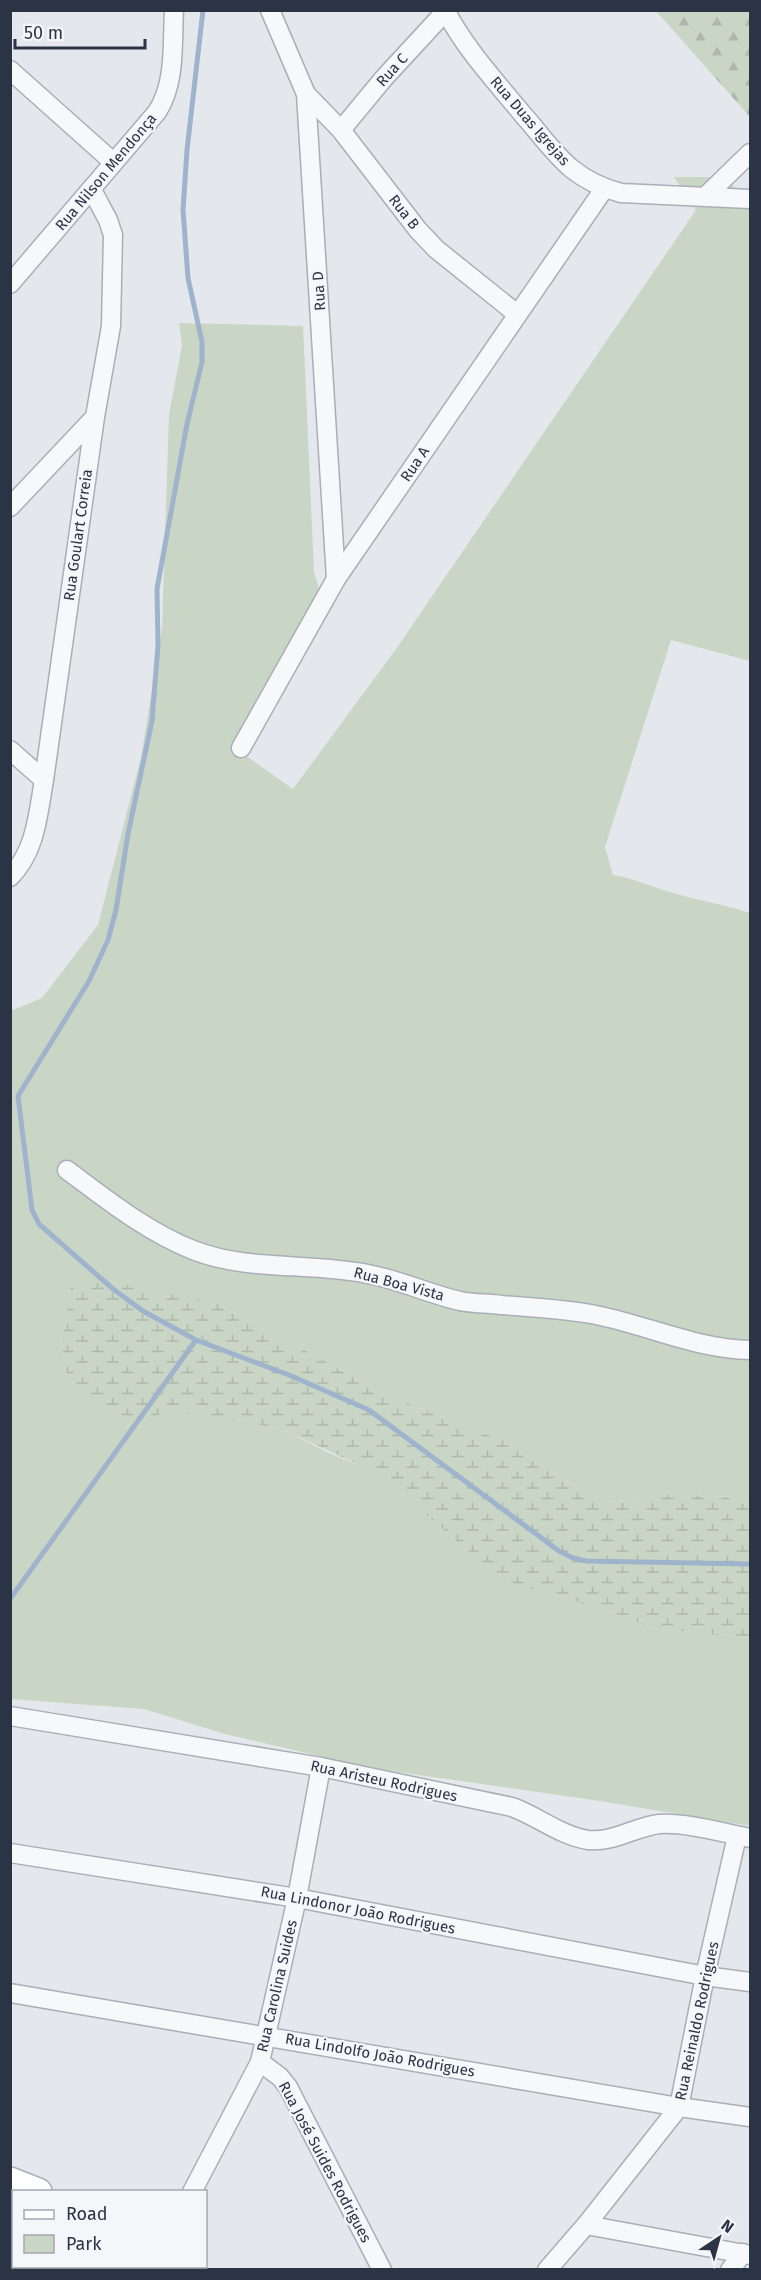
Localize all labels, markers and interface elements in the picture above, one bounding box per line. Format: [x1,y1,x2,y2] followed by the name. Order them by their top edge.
[15,12,146,50] scale bar
[24,22,63,44] text: 50 m
[372,49,412,90] street label: Rua C
[486,73,574,169] street label: Rua Duas Igrejas
[52,110,160,234] street label: Rua Nilson Mendonça
[385,191,423,233] street label: Rua B
[309,271,329,311] street label: Rua D
[397,443,433,485] street label: Rua A
[60,468,96,602] street label: Rua Goulart Correia
[352,1263,446,1305] street label: Rua Boa Vista
[309,1757,459,1805] street label: Rua Aristeu Rodrigues
[259,1882,457,1938] street label: Rua Lindonor João Rodrigues
[253,1918,301,2054] street label: Rua Carolina Suides
[671,1940,723,2102] street label: Rua Reinaldo Rodrigues
[284,2029,476,2081] street label: Rua Lindolfo João Rodrigues
[275,2078,375,2246] street label: Rua José Suides Rodrigues
[12,2190,207,2268] legend
[66,2203,108,2225] text: Road
[689,2208,749,2268] north arrow
[718,2215,737,2237] text: N
[66,2233,102,2255] text: Park

